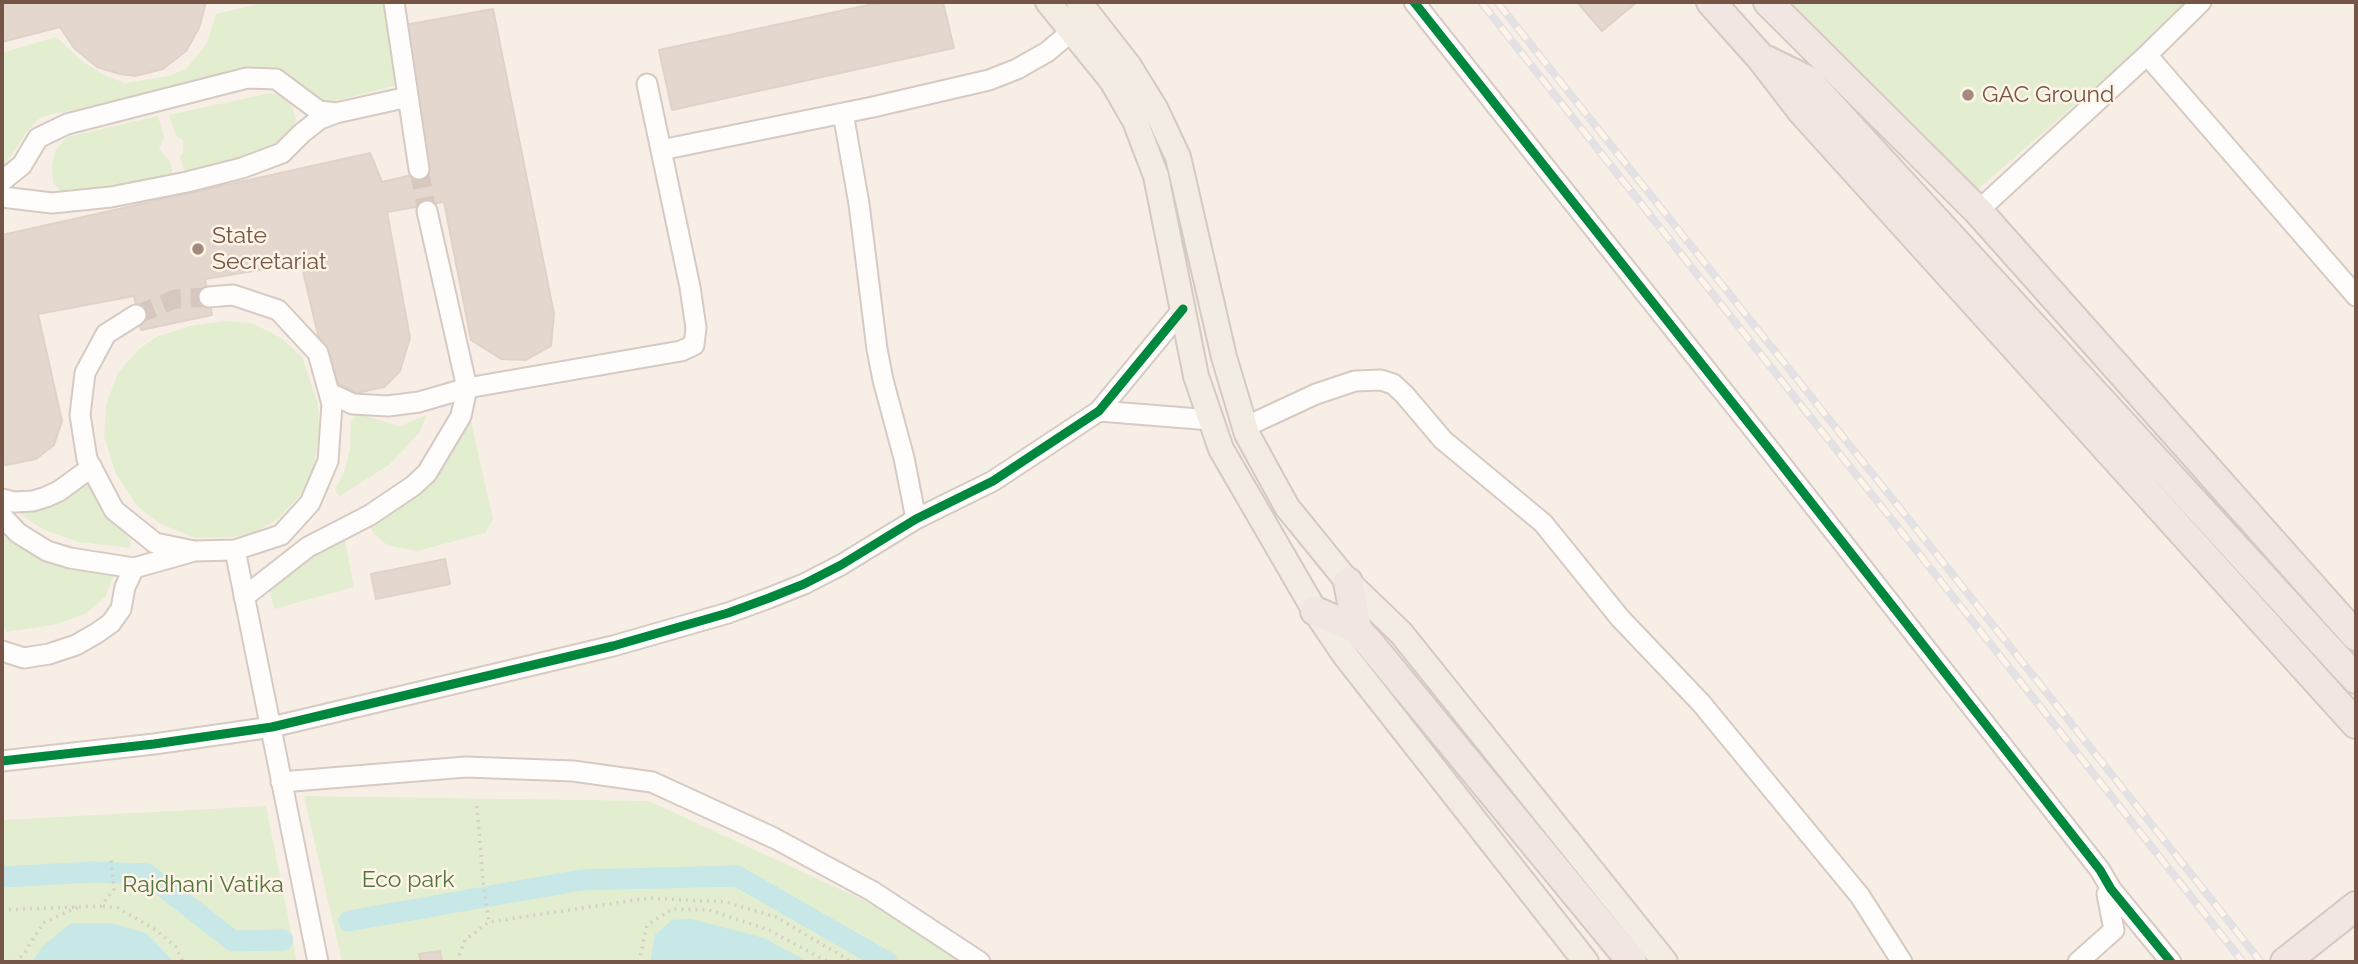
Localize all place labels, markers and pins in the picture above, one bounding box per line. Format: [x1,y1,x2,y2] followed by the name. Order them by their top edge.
[1982,81,2114,109] place label: GAC Ground
[1960,87,1976,103] marker: GAC Ground
[212,222,327,276] place label: State Secretariat
[190,241,206,257] marker: State Secretariat

